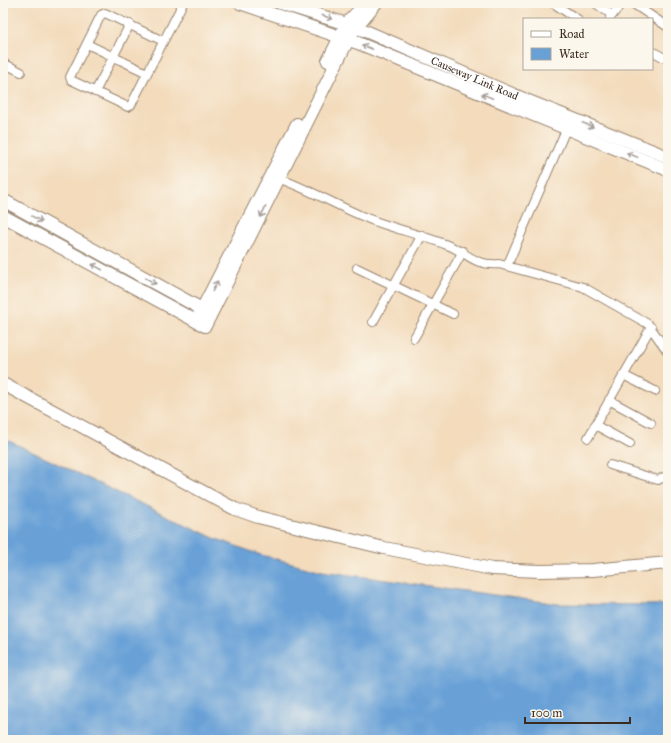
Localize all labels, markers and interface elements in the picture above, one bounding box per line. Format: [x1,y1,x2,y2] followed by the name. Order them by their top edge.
[320,14,333,21] one-way arrow
[523,18,653,70] legend
[559,27,585,41] text: Road
[361,42,373,50] one-way arrow
[559,47,589,61] text: Water
[429,54,521,103] street label: Causeway Link Road
[482,92,494,100] one-way arrow
[581,122,593,130] one-way arrow
[626,151,638,159] one-way arrow
[259,205,266,217] one-way arrow
[31,215,43,223] one-way arrow
[91,262,103,270] one-way arrow
[145,278,157,285] one-way arrow
[212,280,219,292] one-way arrow
[525,699,630,725] scale bar
[531,706,562,720] text: 100 m

